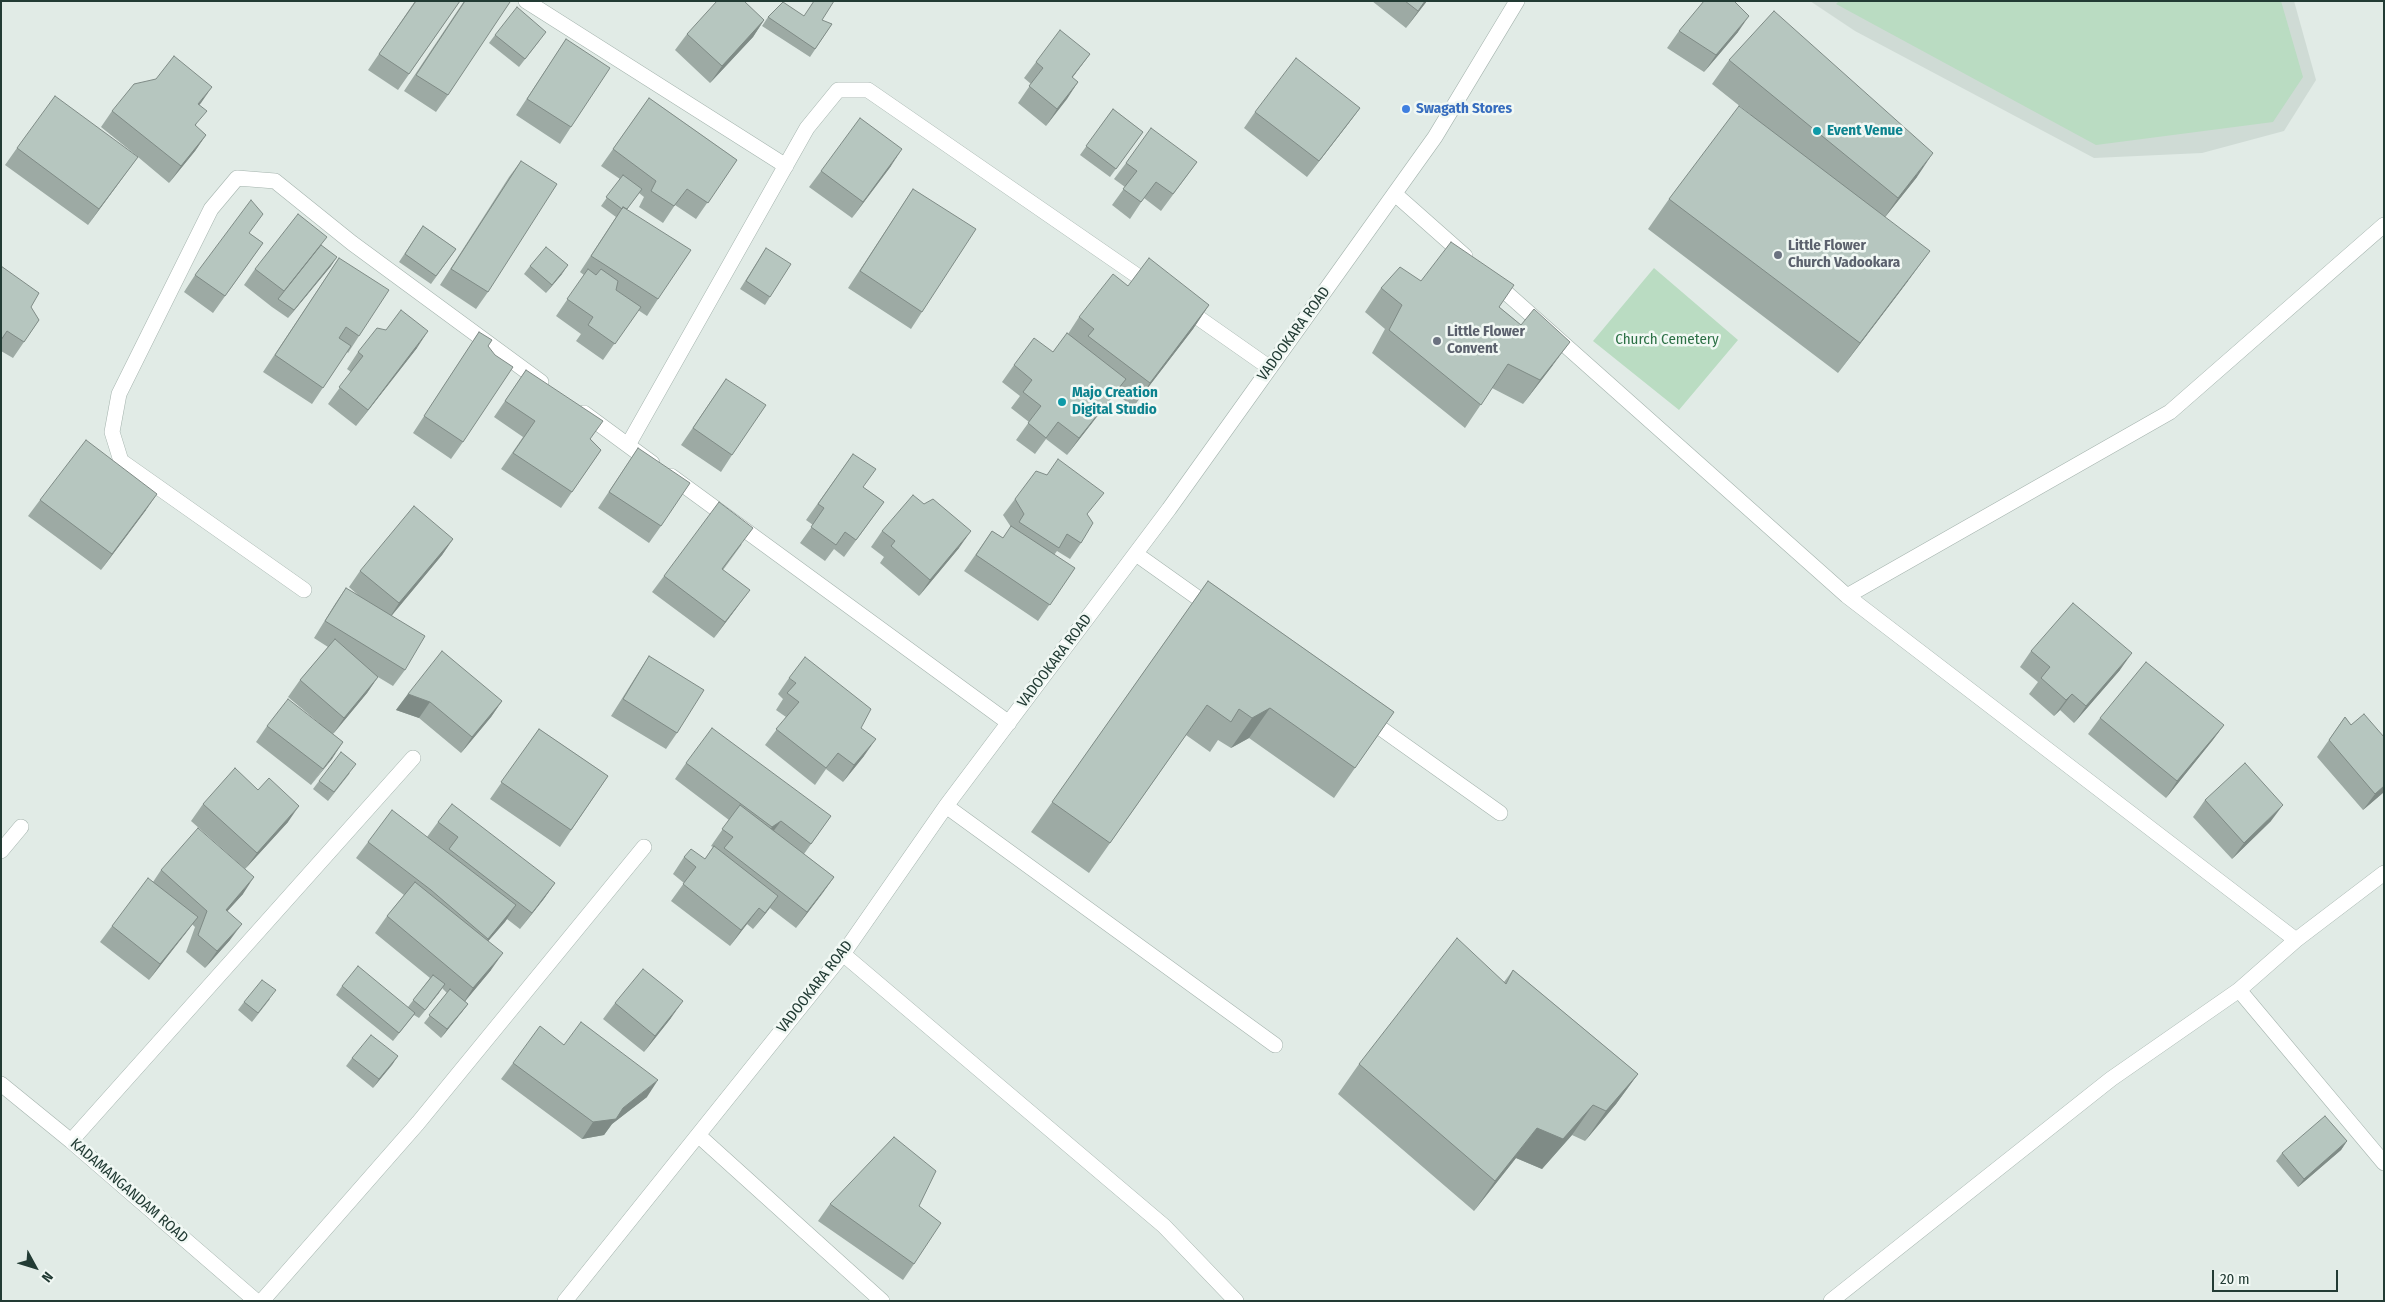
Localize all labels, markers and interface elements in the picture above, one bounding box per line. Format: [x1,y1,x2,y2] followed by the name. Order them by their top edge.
[1416,100,1512,118] place label: Swagath Stores
[1400,103,1412,115] marker: Swagath Stores
[1827,122,1903,140] place label: Event Venue
[1811,125,1823,137] marker: Event Venue
[1788,237,1900,272] place label: Little Flower Church Vadookara
[1772,249,1784,261] marker: Little Flower Church Vadookara
[1254,283,1334,385] street label: VADOOKARA ROAD
[1447,323,1525,358] place label: Little Flower Convent
[1615,331,1719,349] park label: Church Cemetery
[1431,335,1443,347] marker: Little Flower Convent
[1072,384,1158,419] place label: Majo Creation Digital Studio
[1056,396,1068,408] marker: Majo Creation Digital Studio
[1014,611,1096,711] street label: VADOOKARA ROAD
[773,937,857,1037] street label: VADOOKARA ROAD
[66,1135,192,1247] street label: KADAMANGANDAM ROAD
[10,1242,60,1292] north arrow
[2215,1260,2341,1292] scale bar
[38,1268,56,1285] text: N
[2220,1270,2250,1288] text: 20 m

